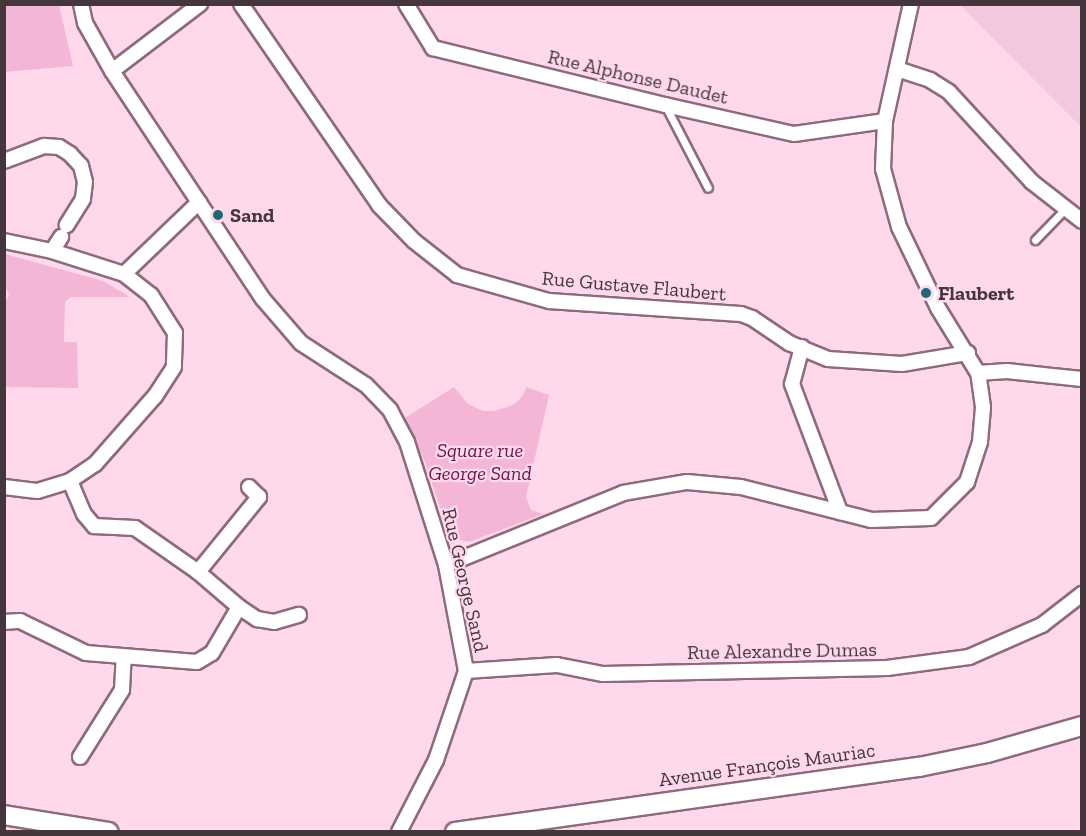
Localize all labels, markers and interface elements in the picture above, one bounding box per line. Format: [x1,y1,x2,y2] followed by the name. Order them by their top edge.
[545,44,731,110] street label: Rue Alphonse Daudet
[230,203,275,227] place label: Sand
[211,208,225,222] marker: Sand
[541,266,727,306] street label: Rue Gustave Flaubert
[938,281,1014,305] place label: Flaubert
[919,286,933,300] marker: Flaubert
[428,439,532,486] park label: Square rue George Sand
[437,506,493,654] street label: Rue George Sand
[686,637,878,665] street label: Rue Alexandre Dumas
[657,738,877,792] street label: Avenue François Mauriac

